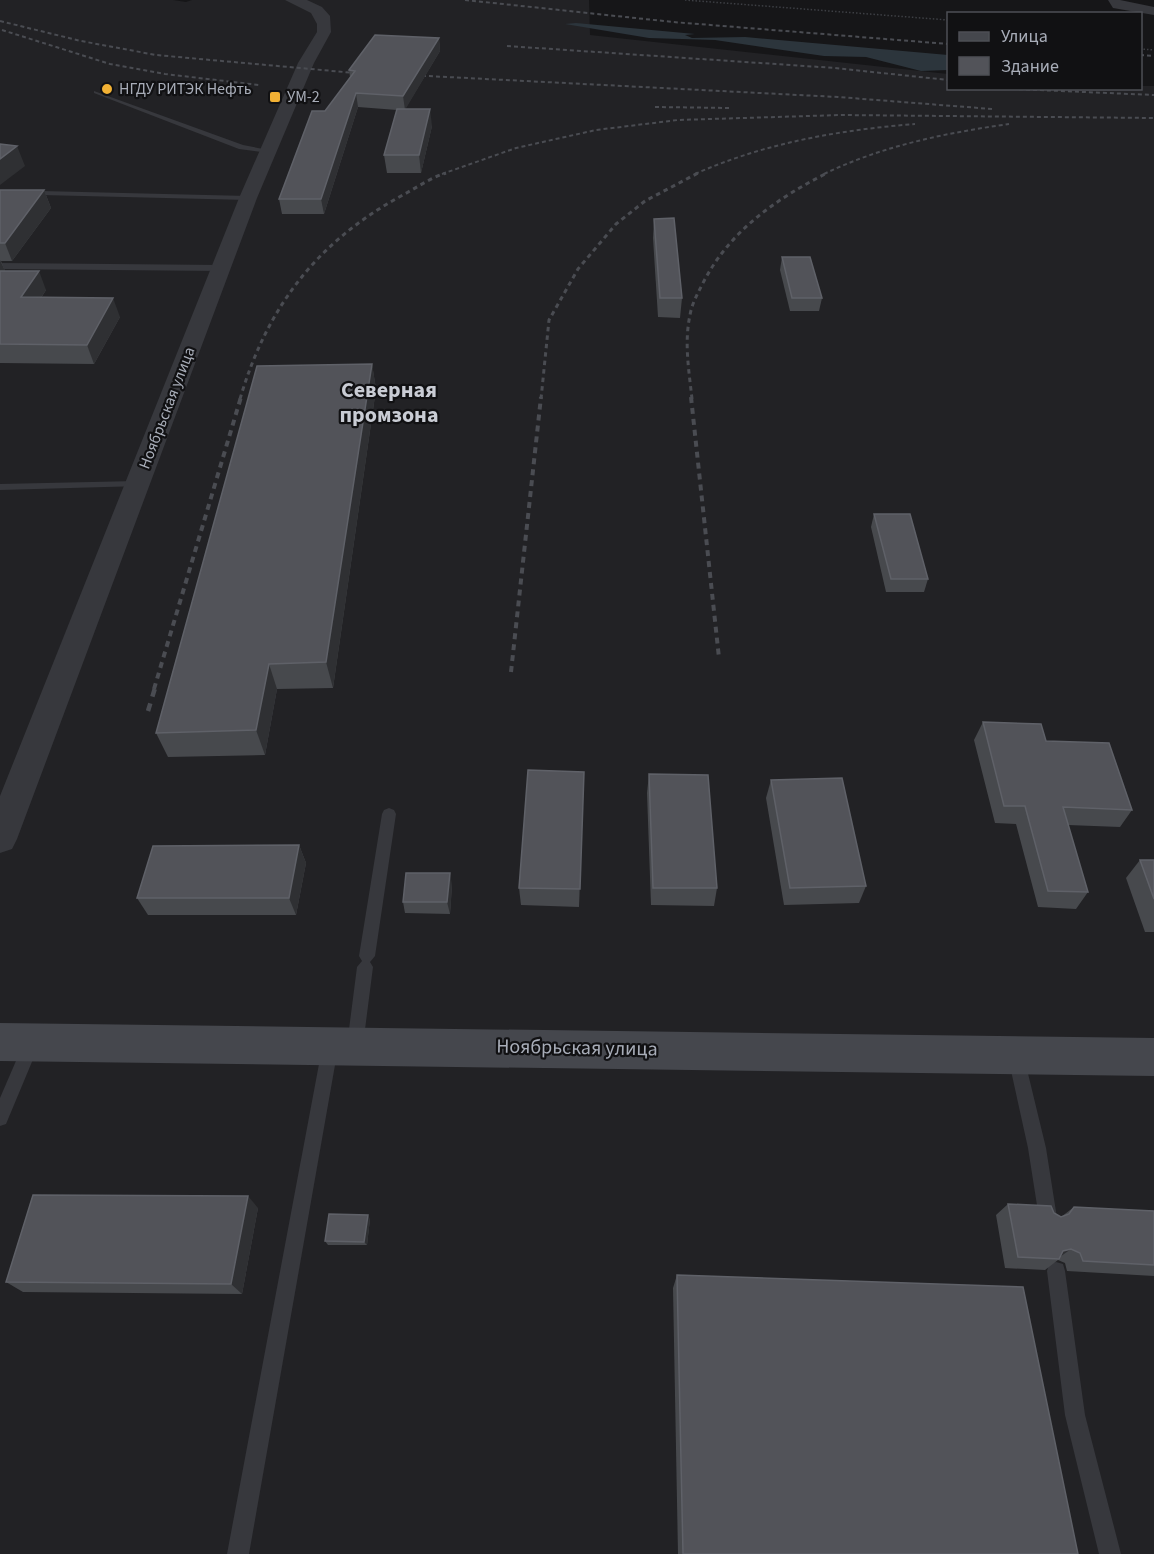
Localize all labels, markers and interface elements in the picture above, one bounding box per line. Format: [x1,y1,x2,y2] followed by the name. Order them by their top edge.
[947,12,1142,90] legend
[1001,24,1048,49] text: Улица
[1001,54,1059,79] text: Здание
[119,78,252,100] place label: НГДУ РИТЭК Нефть
[100,82,114,96] marker: НГДУ РИТЭК Нефть
[287,86,320,108] place label: УМ-2
[268,90,282,104] marker: УМ-2
[134,344,200,472] street label: Ноябрьская улица
[339,374,439,431] district label: Северная промзона
[496,1033,658,1063] street label: Ноябрьская улица

